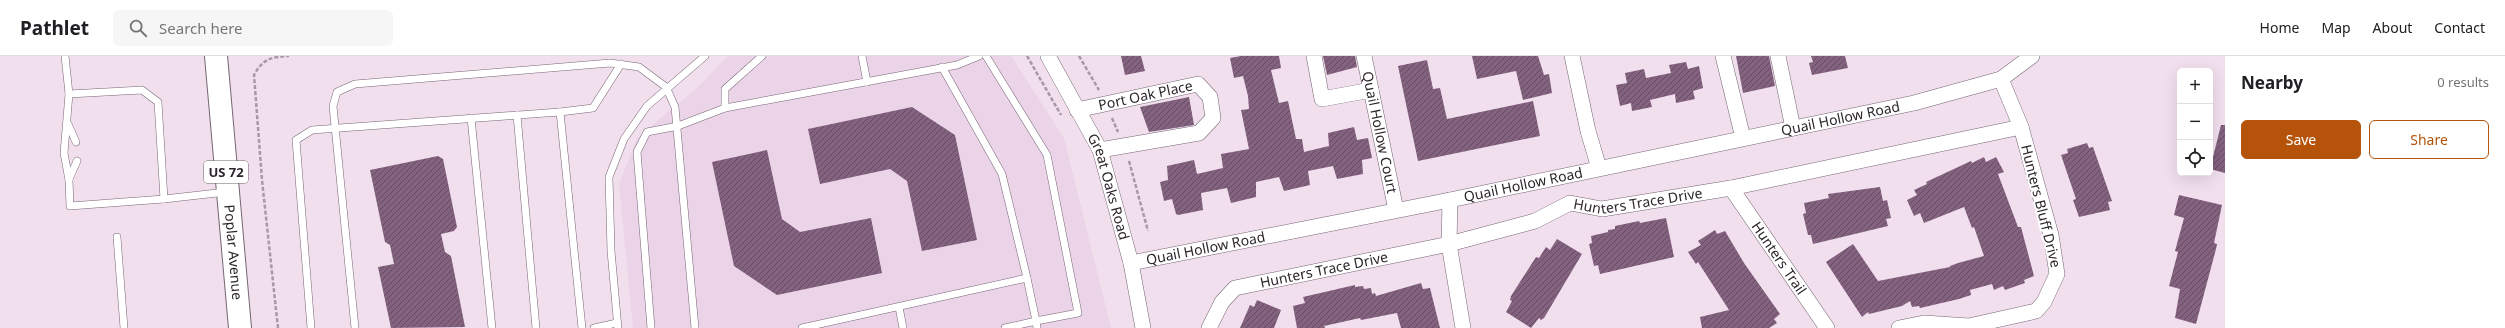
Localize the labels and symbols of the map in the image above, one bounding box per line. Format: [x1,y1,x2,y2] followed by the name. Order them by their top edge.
[1358,70,1402,195] street label: Quail Hollow Court
[1096,75,1194,114] street label: Port Oak Place
[1779,96,1901,140] street label: Quail Hollow Road
[1084,130,1134,242] street label: Great Oaks Road
[2017,142,2066,269] street label: Hunters Bluff Drive
[204,161,248,183] road number: US 72
[1462,163,1584,206] street label: Quail Hollow Road
[1572,183,1704,218] street label: Hunters Trace Drive
[220,204,247,301] street label: Poplar Avenue
[1748,218,1811,298] street label: Hunters Trail
[1144,227,1267,269] street label: Quail Hollow Road
[1258,247,1390,292] street label: Hunters Trace Drive

